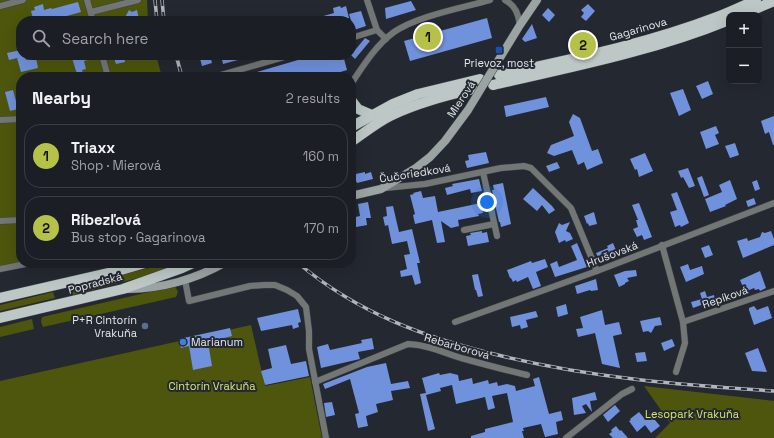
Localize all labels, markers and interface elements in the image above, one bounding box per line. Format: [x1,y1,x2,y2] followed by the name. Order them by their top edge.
[726,12,762,84] map controls
[726,12,762,48] button: +
[608,14,669,44] street label: Gagarinova
[16,16,356,60] search box
[415,22,441,52] pin: 1
[30,27,52,49] icon: search
[62,29,148,48] text: Search here
[570,30,596,60] pin: 2
[494,45,504,55] marker: Prievoz, most
[726,48,762,84] button: −
[464,56,534,70] place label: Prievoz, most
[444,77,478,120] street label: Mierová
[32,87,91,109] text: Nearby
[286,90,340,107] text: 2 results
[71,138,115,157] text: Triaxx
[43,148,49,165] text: 1
[303,148,339,165] text: 160 m
[71,157,161,174] text: Shop · Mierová
[378,160,452,186] street label: Čučoriedková
[477,192,497,212] your location
[71,210,141,229] text: Ríbezľová
[42,220,50,237] text: 2
[303,220,339,237] text: 170 m
[71,229,206,246] text: Bus stop · Gagarinova
[584,238,640,270] street label: Hrušovská
[66,269,124,297] street label: Popradská
[700,282,750,311] street label: Repíková
[72,313,138,340] place label: P+R Cintorín Vrakuňa
[140,321,150,331] marker: P+R Cintorín Vrakuňa
[423,330,492,362] street label: Rebarborová
[191,335,243,349] place label: Marianum
[178,337,188,347] marker: Marianum
[169,379,256,393] park label: Cintorín Vrakuňa
[645,407,740,421] park label: Lesopark Vrakuňa

